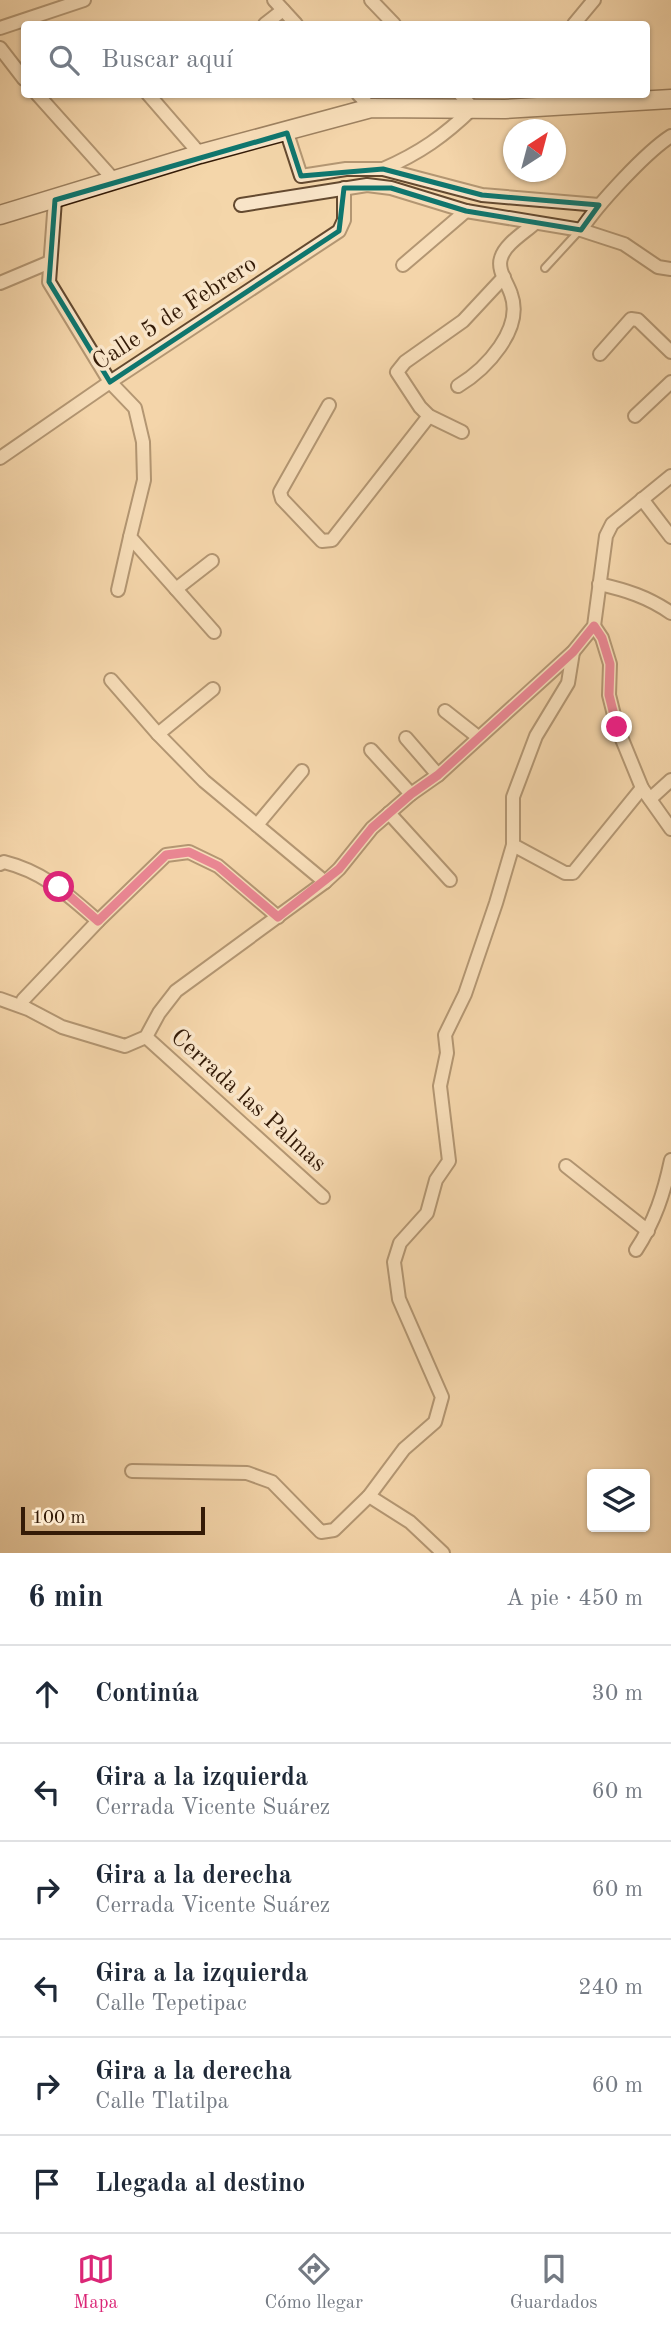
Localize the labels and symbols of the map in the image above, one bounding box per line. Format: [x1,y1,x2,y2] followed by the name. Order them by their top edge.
[503,119,566,182] north arrow
[89,252,261,376] street label: Calle 5 de Febrero
[601,711,632,742] route end
[43,871,74,902] route start
[166,1025,330,1177] street label: Cerrada las Palmas
[21,1504,205,1536] scale bar

